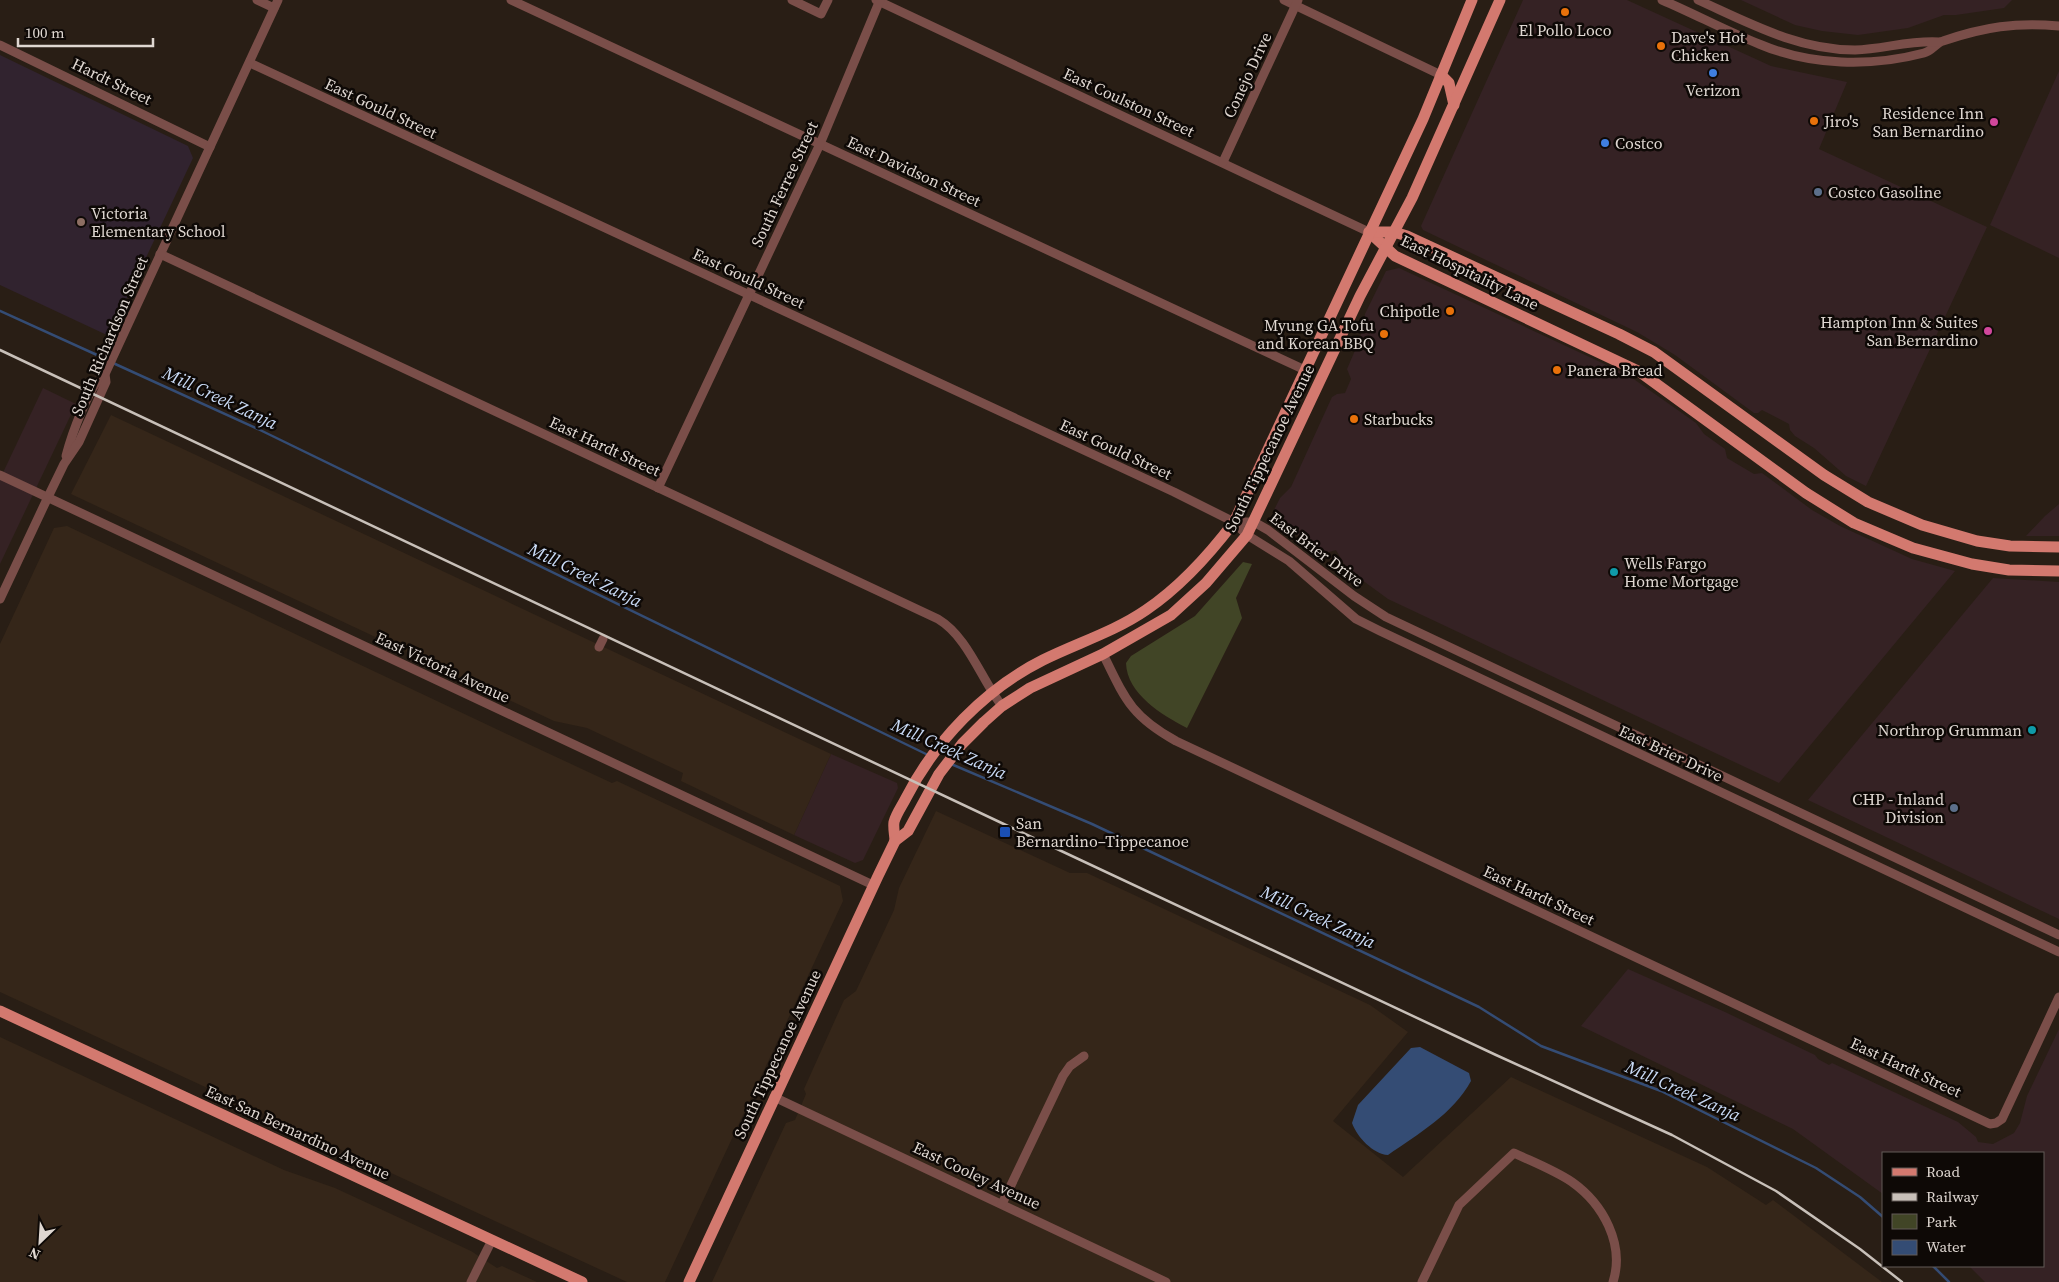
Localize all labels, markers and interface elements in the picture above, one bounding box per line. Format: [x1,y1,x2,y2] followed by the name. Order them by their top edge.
[1559,6,1571,18] marker: El Pollo Loco
[18,15,152,47] scale bar
[1519,19,1612,41] place label: El Pollo Loco
[25,22,65,43] text: 100 m
[1671,26,1746,66] place label: Dave's Hot Chicken
[1218,29,1276,121] street label: Conejo Drive
[1655,40,1667,52] marker: Dave's Hot Chicken
[68,52,156,110] street label: Hardt Street
[1060,62,1199,142] street label: East Coulston Street
[1707,67,1719,79] marker: Verizon
[321,72,441,144] street label: East Gould Street
[1685,79,1741,101] place label: Verizon
[1873,102,1984,142] place label: Residence Inn San Bernardino
[1823,110,1859,132] place label: Jiro's
[1808,115,1820,127] marker: Jiro's
[1988,116,2000,128] marker: Residence Inn San Bernardino
[745,117,823,250] street label: South Ferree Street
[844,130,985,212] street label: East Davidson Street
[1615,132,1663,154] place label: Costco
[1599,137,1611,149] marker: Costco
[1828,181,1941,203] place label: Costco Gasoline
[1812,186,1824,198] marker: Costco Gasoline
[91,202,226,242] place label: Victoria Elementary School
[75,216,87,228] marker: Victoria Elementary School
[1397,229,1543,315] street label: East Hospitality Lane
[689,242,809,314] street label: East Gould Street
[65,252,153,419] street label: South Richardson Street
[1380,300,1440,322] place label: Chipotle
[1444,305,1456,317] marker: Chipotle
[1820,311,1978,351] place label: Hampton Inn & Suites San Bernardino
[1257,314,1374,354] place label: Myung GA Tofu and Korean BBQ
[1982,325,1994,337] marker: Hampton Inn & Suites San Bernardino
[1378,328,1390,340] marker: Myung GA Tofu and Korean BBQ
[1567,359,1663,381] place label: Panera Bread
[158,360,282,435] water label: Mill Creek Zanja
[1219,360,1319,536] street label: South Tippecanoe Avenue
[1551,364,1563,376] marker: Panera Bread
[1364,408,1433,430] place label: Starbucks
[546,411,665,482] street label: East Hardt Street
[1056,413,1176,485] street label: East Gould Street
[1348,413,1360,425] marker: Starbucks
[1265,506,1369,592] street label: East Brier Drive
[523,536,647,613] water label: Mill Creek Zanja
[1624,552,1739,592] place label: Wells Fargo Home Mortgage
[1608,566,1620,578] marker: Wells Fargo Home Mortgage
[372,626,514,708] street label: East Victoria Avenue
[887,712,1011,785] water label: Mill Creek Zanja
[1615,719,1727,787] street label: East Brier Drive
[1878,719,2022,741] place label: Northrop Grumman
[2026,724,2038,736] marker: Northrop Grumman
[1852,788,1944,828] place label: CHP - Inland Division
[1948,802,1960,814] marker: CHP - Inland Division
[1016,812,1189,852] place label: San Bernardino–Tippecanoe
[998,825,1012,839] marker: San Bernardino–Tippecanoe
[1480,860,1599,931] street label: East Hardt Street
[1256,879,1380,954] water label: Mill Creek Zanja
[728,966,826,1142] street label: South Tippecanoe Avenue
[1847,1032,1966,1103] street label: East Hardt Street
[1621,1054,1745,1127] water label: Mill Creek Zanja
[202,1079,394,1185] street label: East San Bernardino Avenue
[910,1136,1044,1214] street label: East Cooley Avenue
[1882,1152,2044,1267] legend
[1926,1161,1960,1182] text: Road
[1926,1186,1979,1207] text: Railway
[1926,1211,1958,1232] text: Park
[15,1217,65,1267] north arrow
[1926,1236,1967,1257] text: Water
[26,1243,43,1265] text: N

